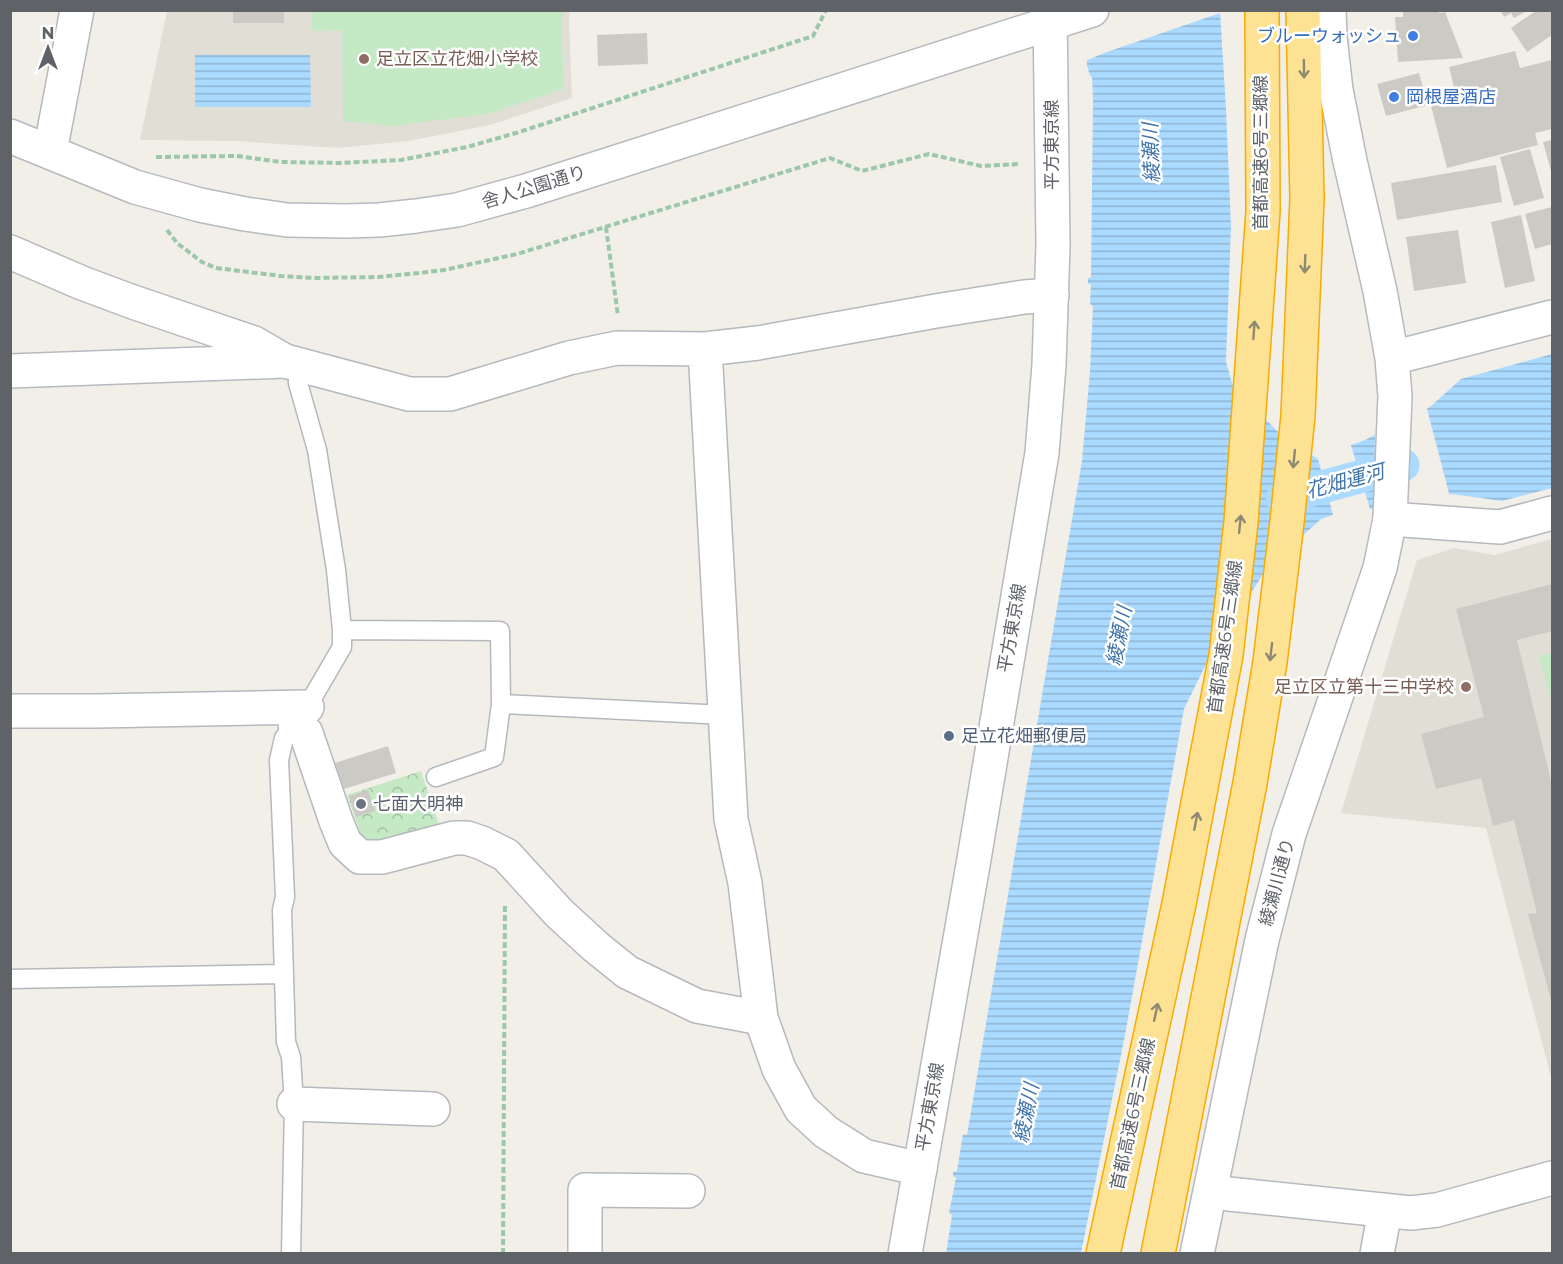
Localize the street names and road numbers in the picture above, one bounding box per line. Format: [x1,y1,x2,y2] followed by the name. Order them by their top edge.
[1250,76,1272,230] street label: 首都高速6号三郷線
[1041,100,1063,190] street label: 平方東京線
[479,161,589,213] street label: 舎人公園通り
[1203,559,1247,715] street label: 首都高速6号三郷線
[993,582,1031,674] street label: 平方東京線
[1255,836,1299,928] street label: 綾瀬川通り
[1106,1036,1160,1192] street label: 首都高速6号三郷線
[911,1061,949,1153] street label: 平方東京線

